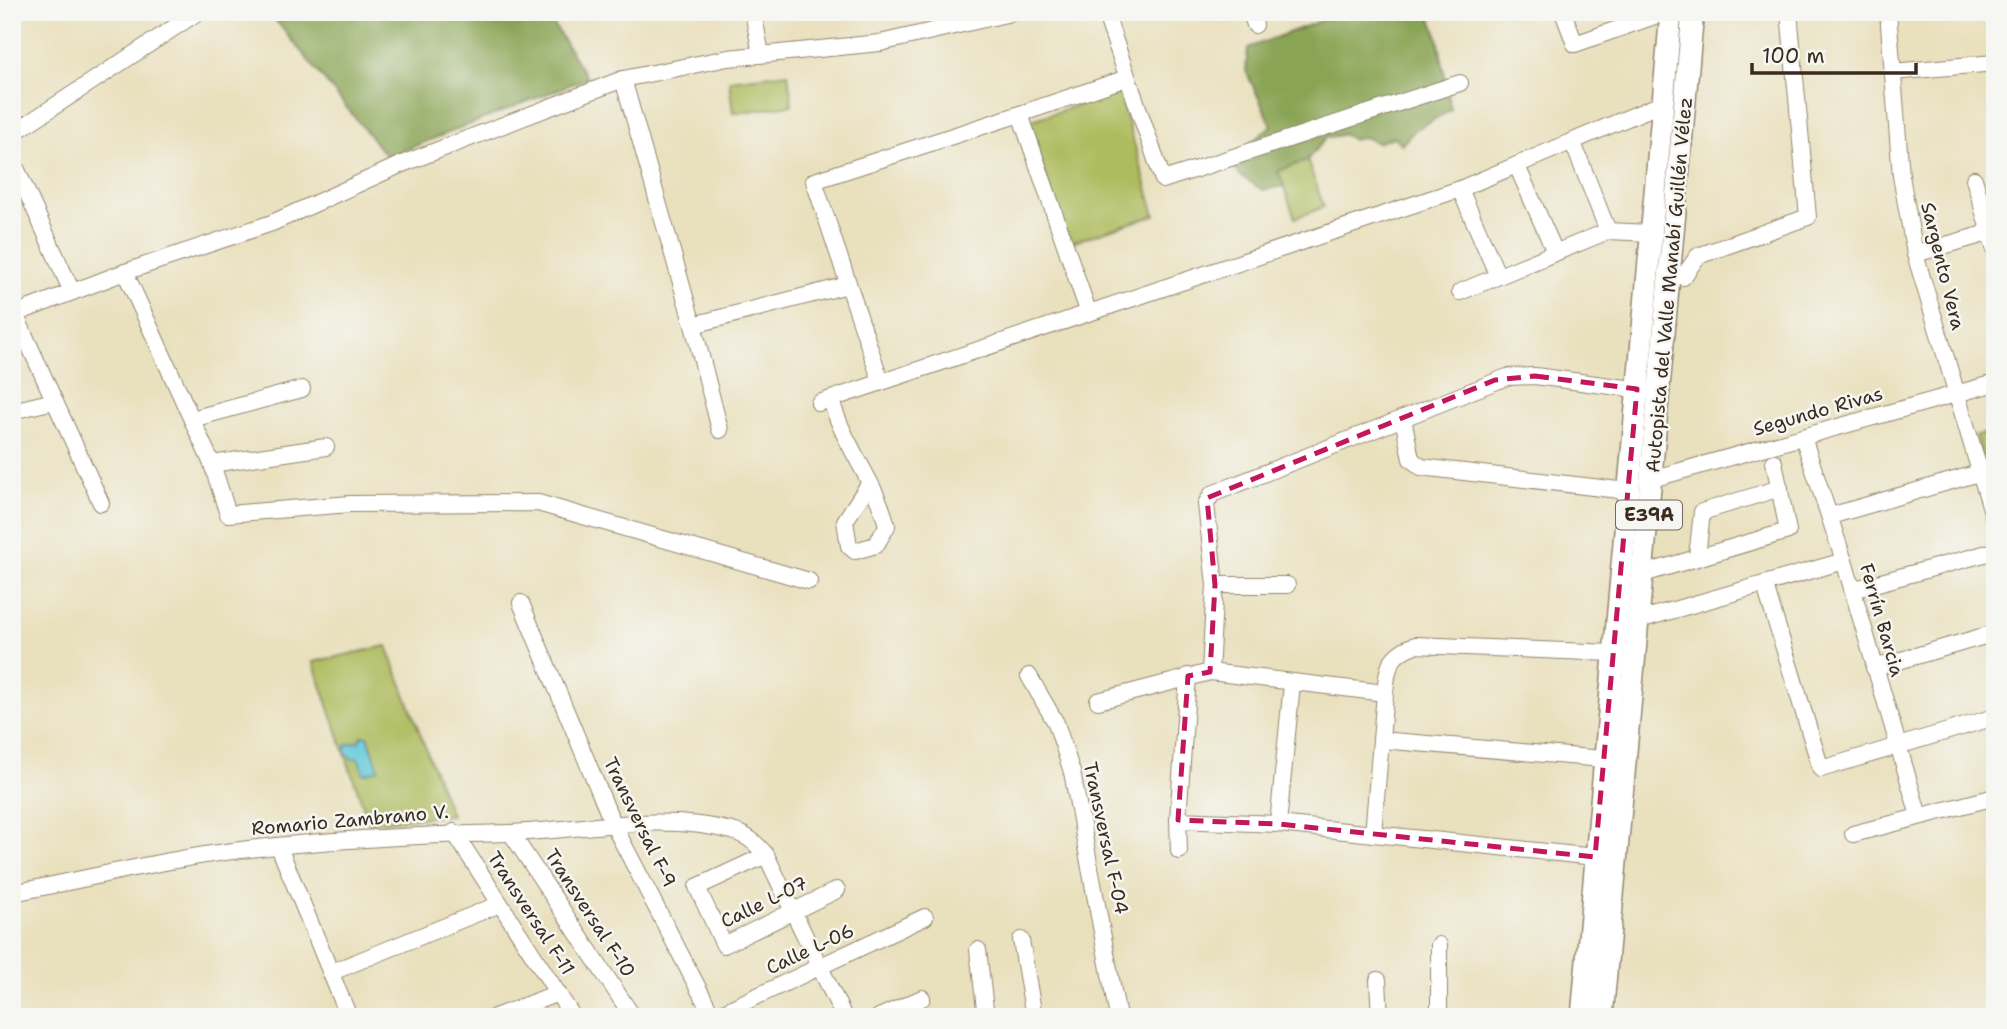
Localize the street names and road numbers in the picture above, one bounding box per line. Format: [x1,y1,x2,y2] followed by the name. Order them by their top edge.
[1640,96,1698,474] street label: Autopista del Valle Manabí Guillén Vélez
[1915,200,1971,332] street label: Sargento Vera
[1750,381,1886,441] street label: Segundo Rivas
[1616,500,1682,530] road number: E39A
[1854,561,1910,680] street label: Ferrín Barcia
[598,753,682,891] street label: Transversal F-9
[1078,760,1134,916] street label: Transversal F-04
[250,799,450,841] street label: Romario Zambrano V.
[539,844,641,982] street label: Transversal F-10
[482,846,580,980] street label: Transversal F-11
[716,870,812,934] street label: Calle L-07
[762,918,858,980] street label: Calle L-06

